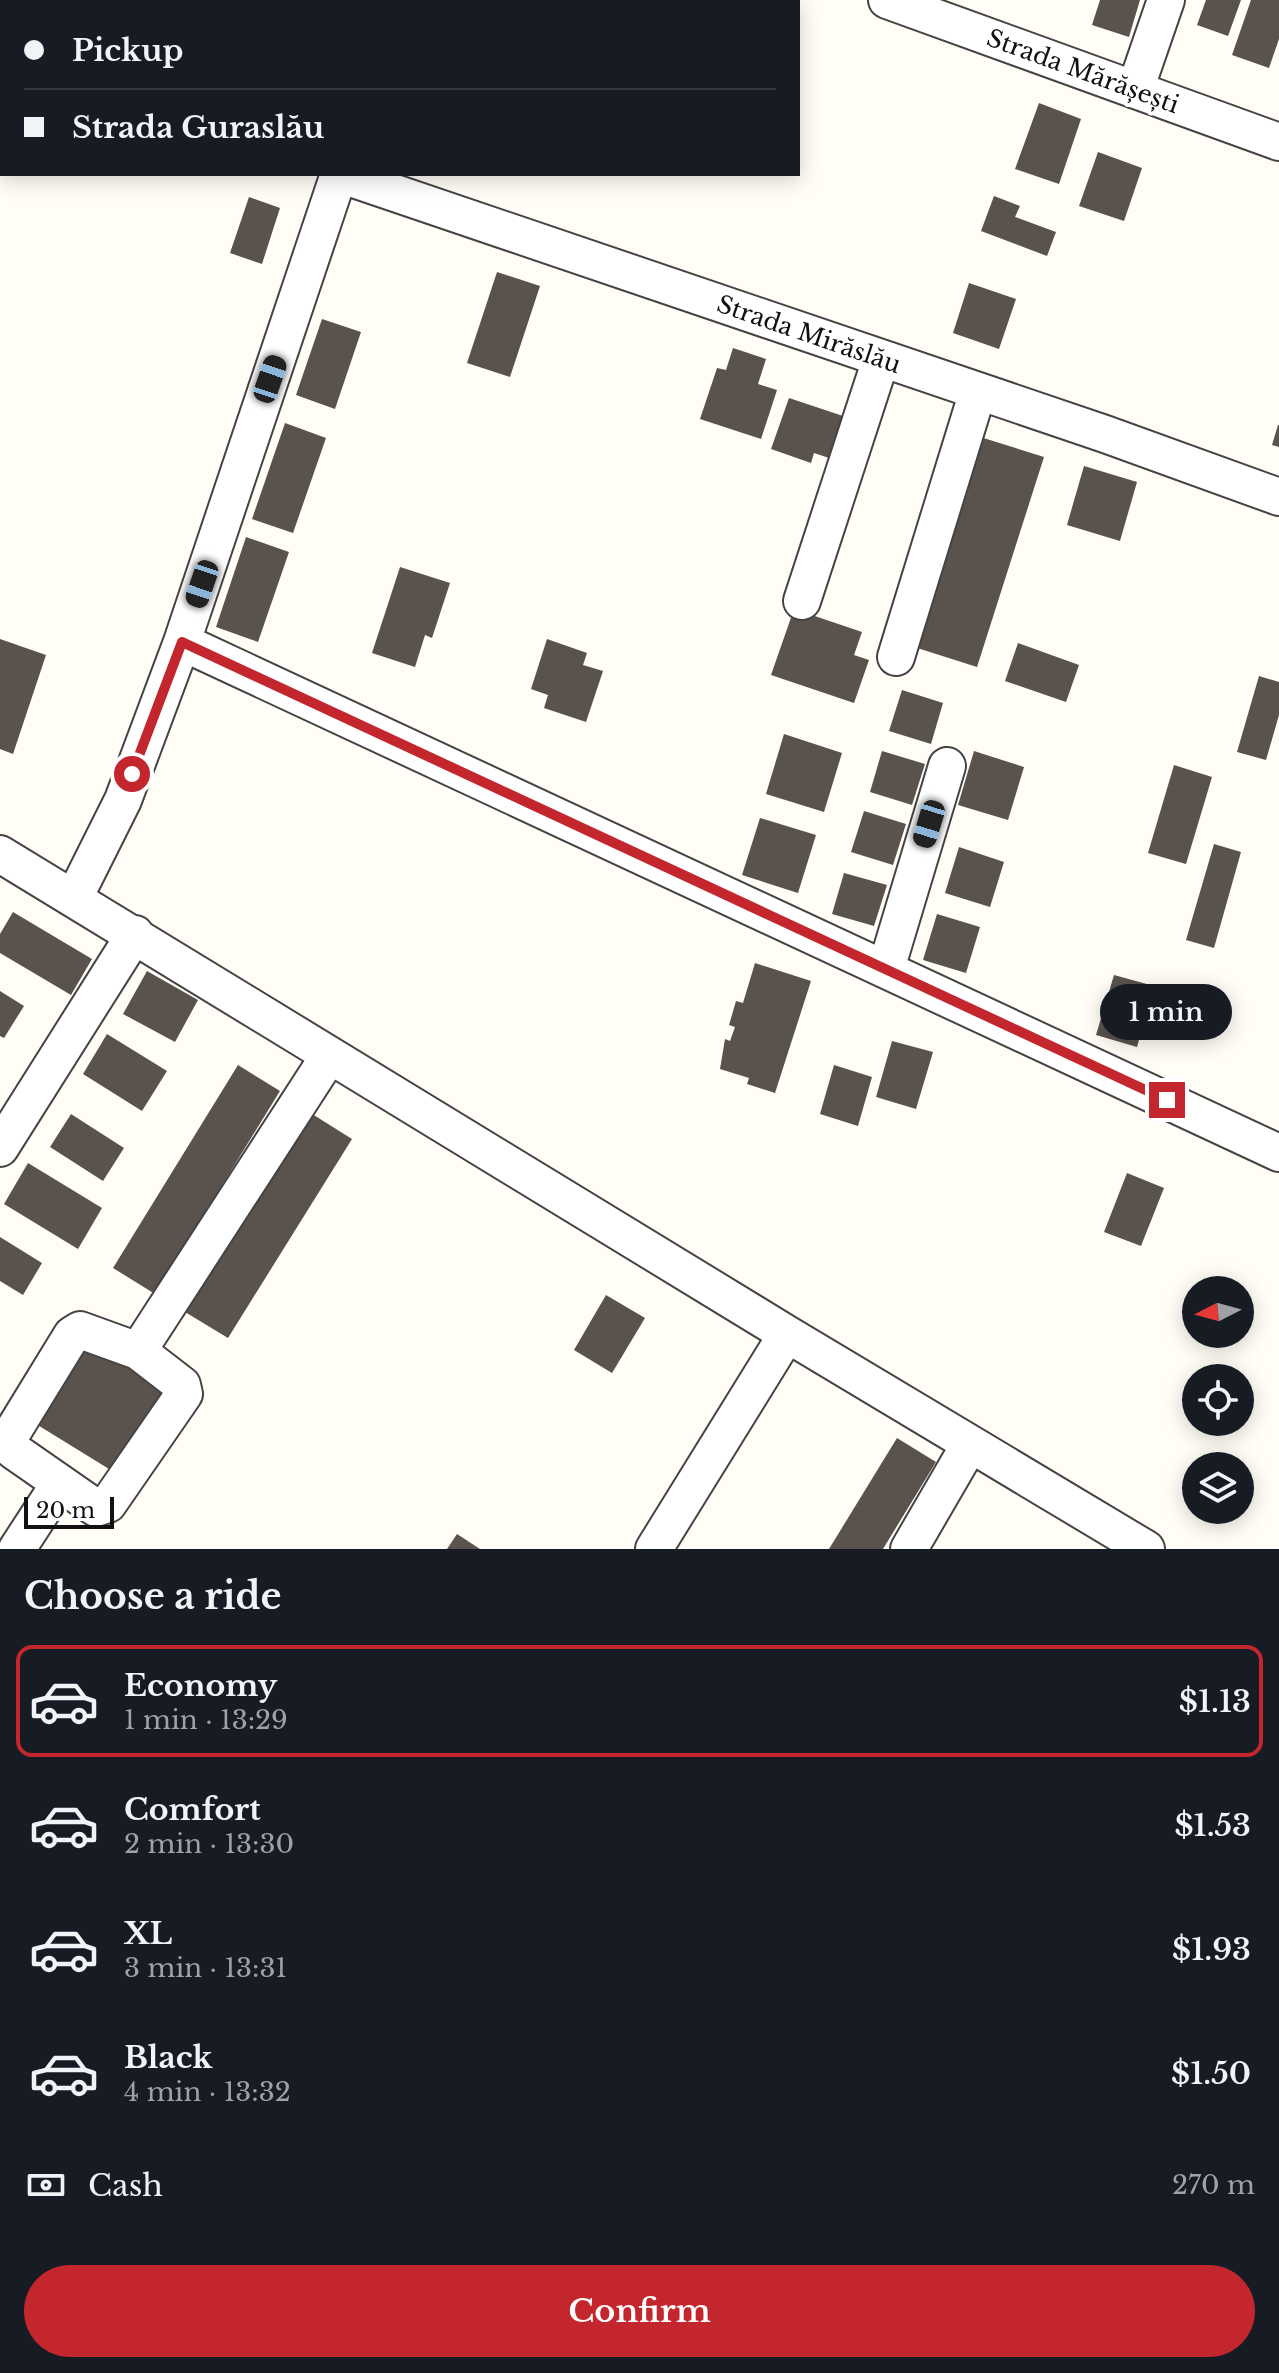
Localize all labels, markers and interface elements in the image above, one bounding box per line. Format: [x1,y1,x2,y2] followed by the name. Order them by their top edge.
[983,23,1183,119] street label: Strada Mărășești
[72,32,183,69] text: Pickup
[72,109,324,146] text: Strada Guraslău
[713,289,905,379] street label: Strada Mirăslău
[251,352,289,406] car
[183,557,221,611] car
[114,756,150,792] route start
[911,798,947,850] car
[1101,984,1233,1040] callout: 1 min
[1129,996,1203,1028] text: 1 min
[1149,1082,1185,1118] route end
[1182,1276,1254,1348] north arrow
[1182,1276,1254,1524] map controls
[1182,1364,1254,1436] button: locate
[1182,1452,1254,1524] button: layers
[24,1493,114,1529] scale bar
[36,1497,95,1524] text: 20 m
[24,1574,281,1619] text: Choose a ride
[28,1665,100,1737] icon: car
[124,1667,277,1704] text: Economy
[1179,1683,1251,1720] text: $1.13
[124,1704,288,1736] text: 1 min · 13:29
[28,1789,100,1861] icon: car
[124,1791,261,1828] text: Comfort
[1174,1807,1251,1844] text: $1.53
[124,1828,294,1860] text: 2 min · 13:30
[28,1913,100,1985] icon: car
[124,1915,172,1952] text: XL
[1172,1931,1251,1968] text: $1.93
[124,1952,287,1984] text: 3 min · 13:31
[28,2037,100,2109] icon: car
[124,2039,212,2076] text: Black
[1171,2055,1251,2092] text: $1.50
[124,2076,291,2108] text: 4 min · 13:32
[24,2163,68,2207] icon: cash
[88,2167,163,2204] text: Cash
[1172,2169,1255,2201] text: 270 m
[24,2265,1255,2357] button: Confirm

